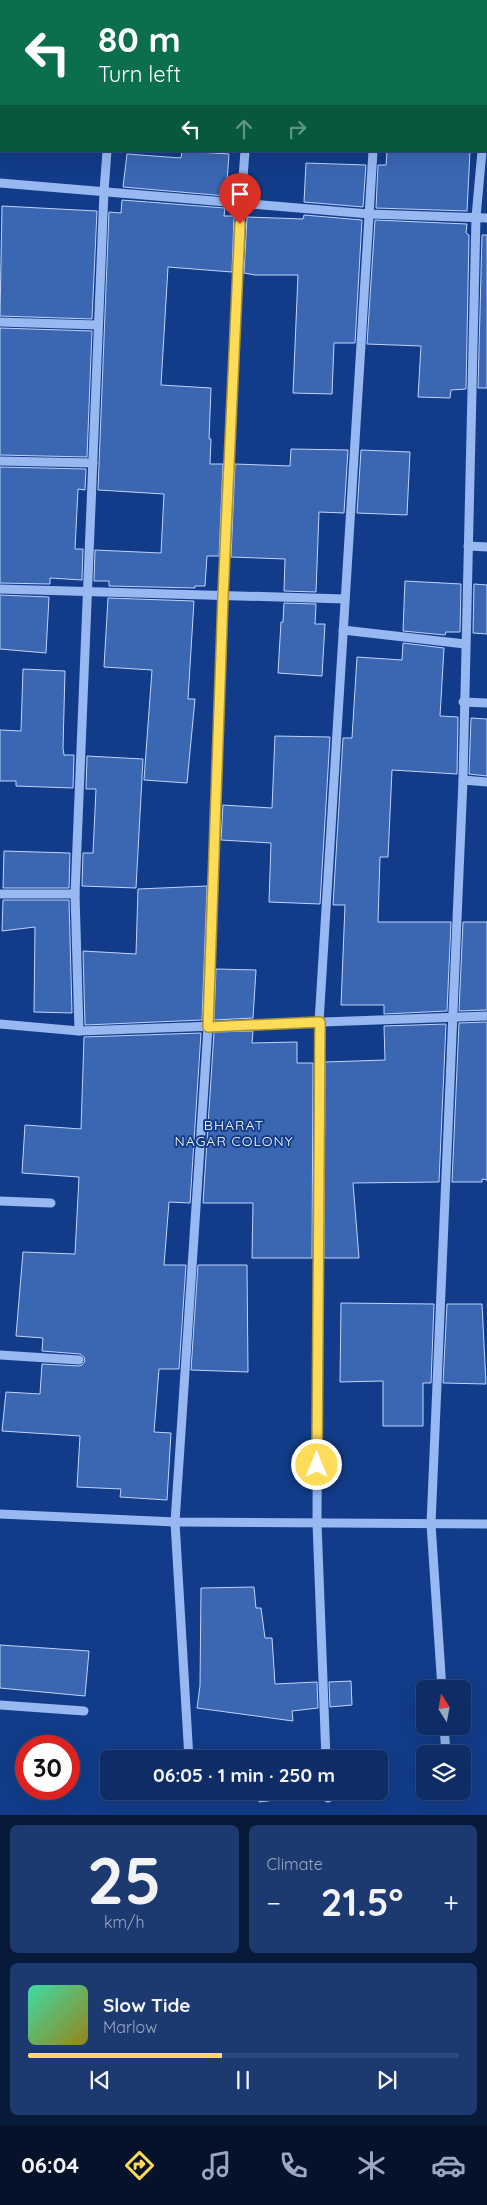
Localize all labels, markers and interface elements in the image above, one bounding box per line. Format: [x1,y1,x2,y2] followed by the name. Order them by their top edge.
[98,17,181,61] text: 80 m
[15,20,80,85] icon: left
[98,60,181,88] text: Turn left
[177,115,205,143] icon: left
[230,115,258,143] icon: ahead
[283,115,311,143] icon: right
[219,173,261,224] pin
[226,180,254,208] icon: arrive
[174,1116,294,1150] district label: BHARAT NAGAR COLONY
[290,1438,342,1490] position arrow
[416,1680,471,1735] north arrow
[416,1680,471,1800] map controls
[15,1735,80,1800] speed limit sign: 30
[416,1745,471,1800] button: layers
[153,1763,335,1787] text: 06:05 · 1 min · 250 m
[87,1839,161,1920] text: 25
[267,1854,323,1874] text: Climate
[321,1878,403,1926] text: 21.5°
[267,1885,281,1920] text: −
[443,1885,459,1920] text: +
[104,1912,145,1932] text: km/h
[103,1993,191,2017] text: Slow Tide
[103,2017,157,2037] text: Marlow
[86,2066,114,2094] icon: previous
[229,2066,257,2094] icon: pause
[373,2066,401,2094] icon: next
[122,2148,157,2183] icon: directions
[199,2148,234,2183] icon: music
[276,2148,311,2183] icon: phone
[354,2148,389,2183] icon: climate
[431,2148,466,2183] icon: car
[21,2151,79,2179] text: 06:04

